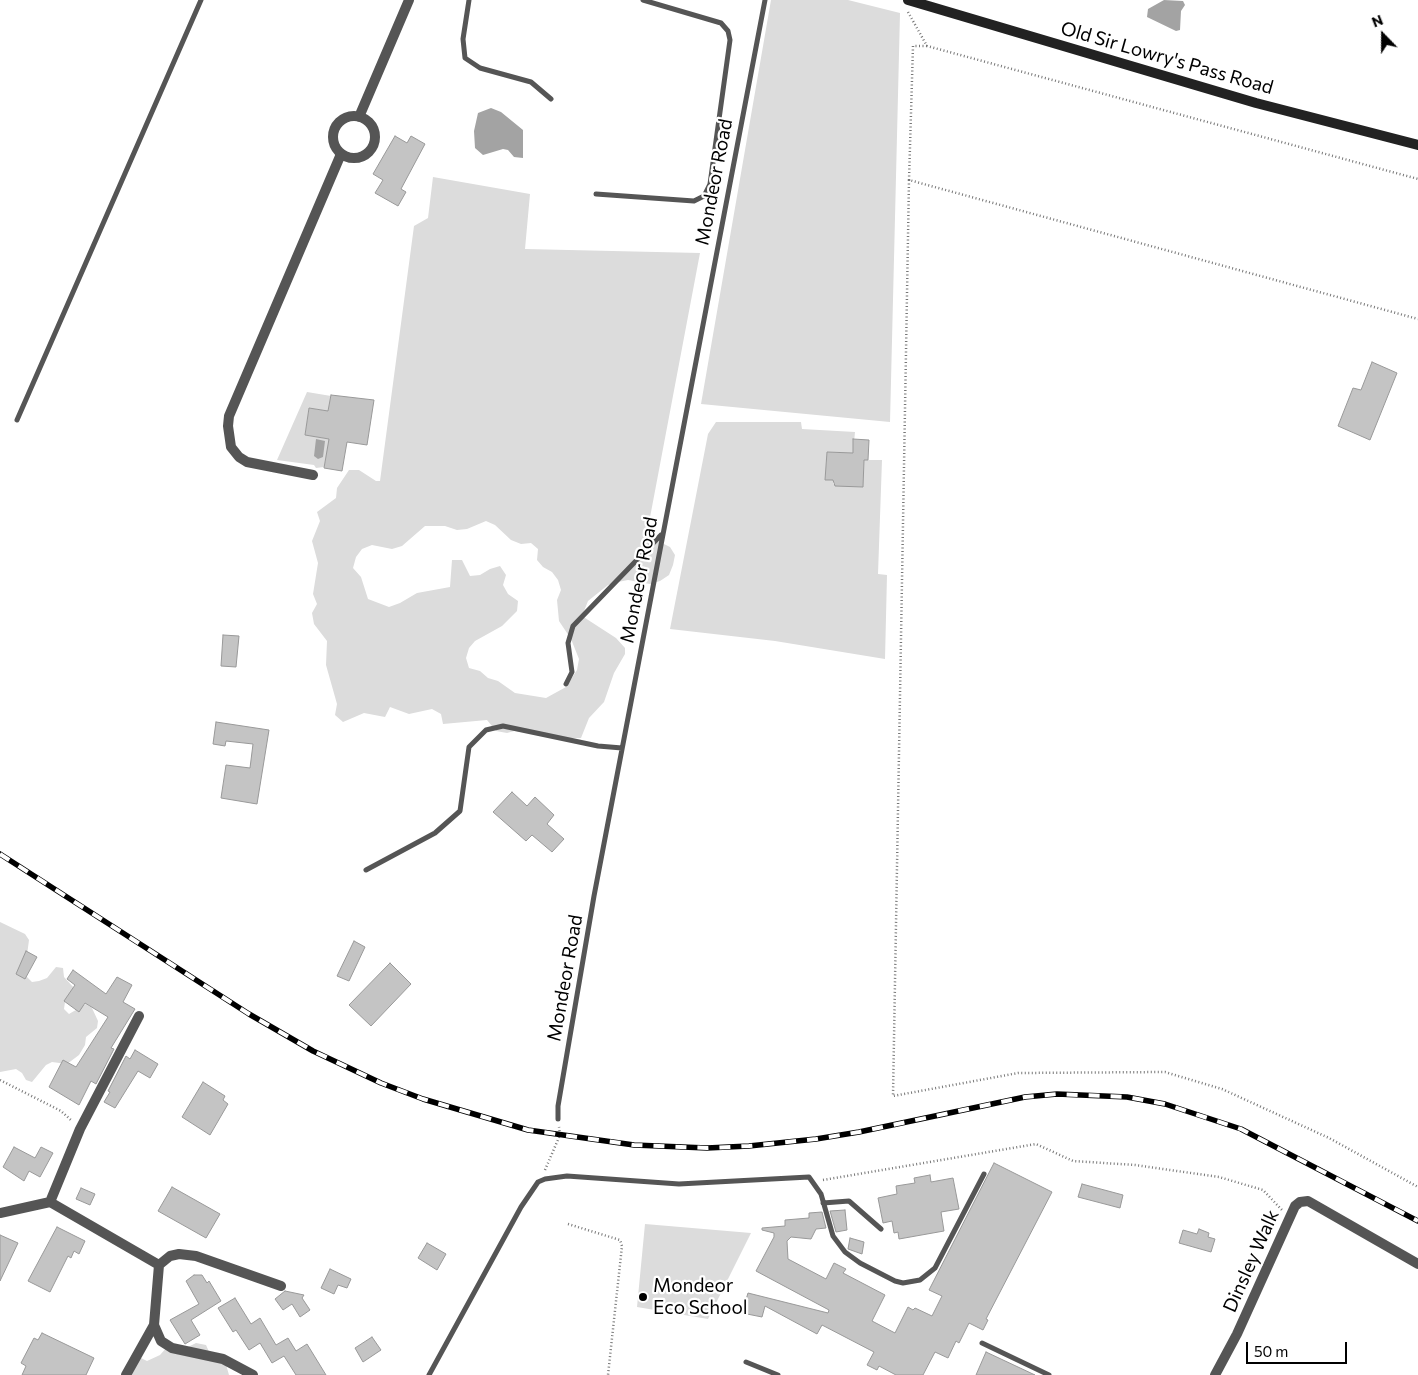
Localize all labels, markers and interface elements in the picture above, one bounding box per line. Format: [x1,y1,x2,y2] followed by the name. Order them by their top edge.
[1358,10,1408,60] north arrow
[1369,11,1385,30] text: N
[1058,17,1276,99] street label: Old Sir Lowry's Pass Road
[691,117,737,247] street label: Mondeor Road
[616,515,662,645] street label: Mondeor Road
[543,913,587,1043] street label: Mondeor Road
[1218,1206,1284,1316] street label: Dinsley Walk
[653,1275,748,1319] place label: Mondeor Eco School
[637,1291,649,1303] marker: Mondeor Eco School
[1248,1332,1349,1364] scale bar
[1254,1342,1288,1360] text: 50 m

